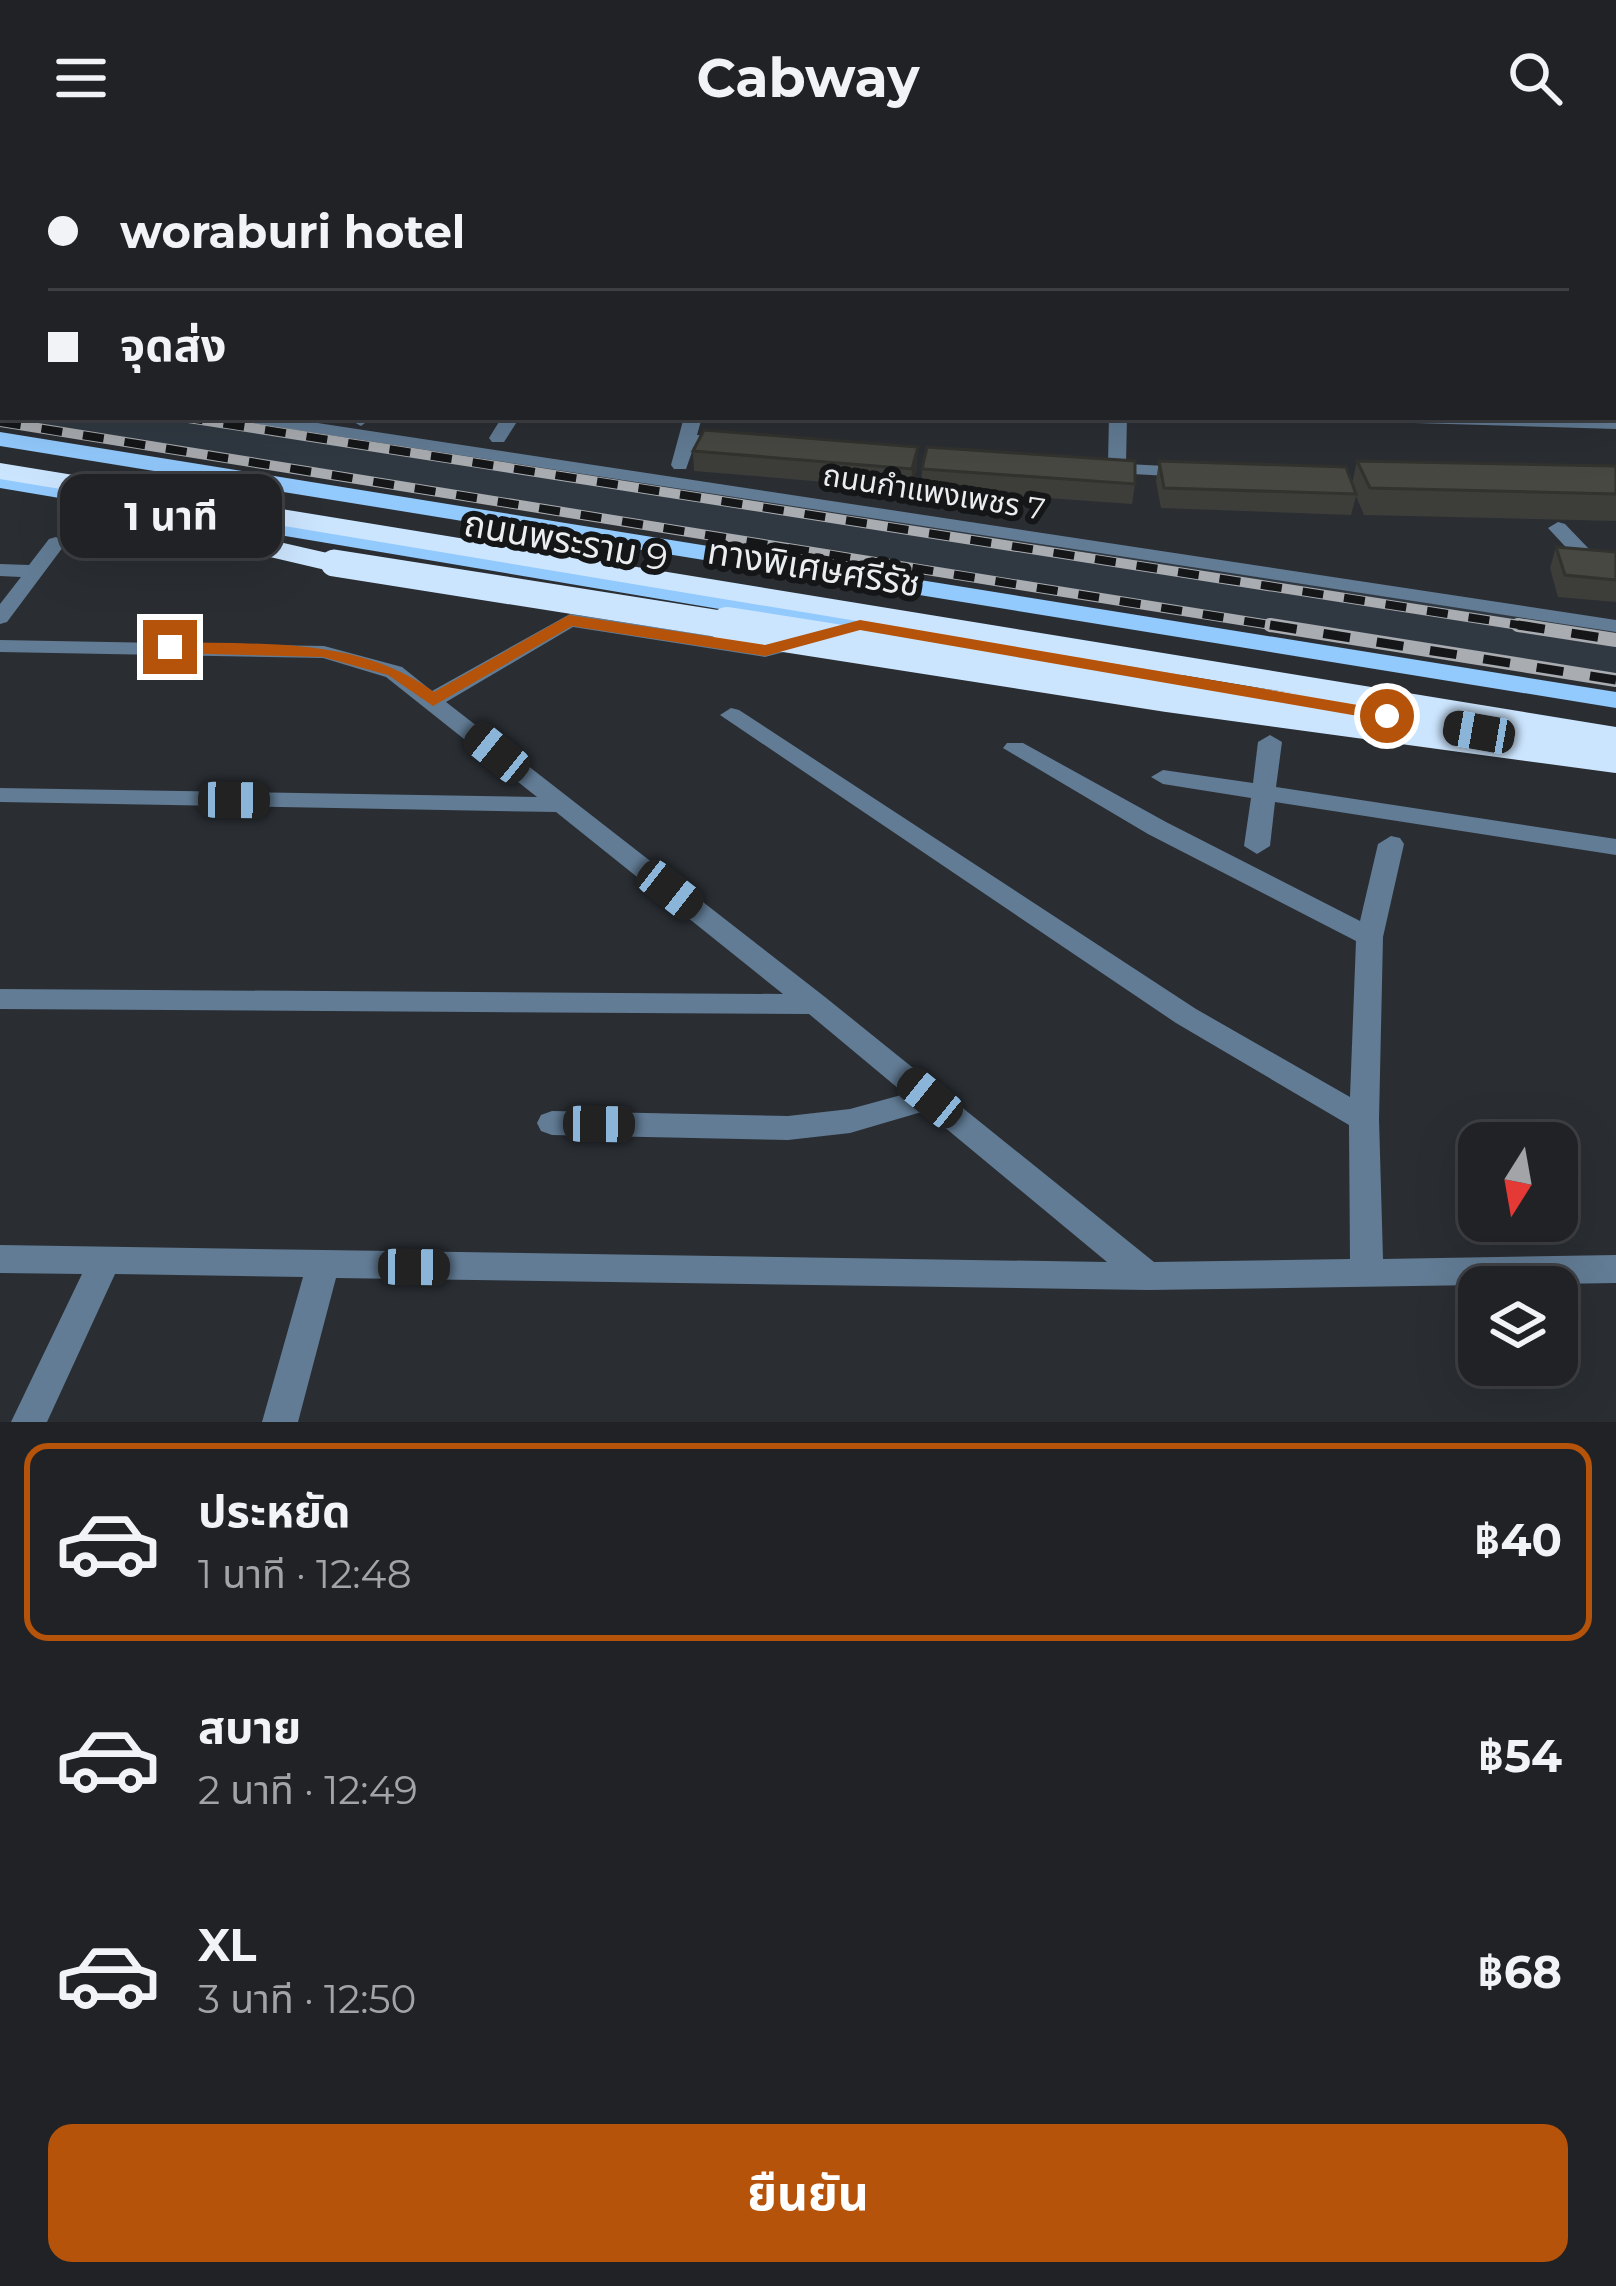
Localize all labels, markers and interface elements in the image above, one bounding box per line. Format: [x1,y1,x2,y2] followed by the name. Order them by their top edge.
[48,45,114,111] icon: menu
[696,45,920,111] text: Cabway
[1502,45,1568,111] icon: search
[120,204,465,259] text: woraburi hotel
[120,317,226,372] text: จุดส่ง
[820,456,1048,528] street label: ถนนกำแพงเพชร 7
[59,473,281,557] callout: 1 นาที
[124,492,218,540] text: 1 นาที
[461,500,671,580] street label: ถนนพระราม 9
[705,529,923,605] street label: ทางพิเศษศรีรัช
[143,620,197,674] route end
[1360,689,1414,743] route start
[1440,708,1518,756] car
[458,716,536,790] car
[198,781,270,819] car
[631,854,709,926] car
[891,1061,969,1135] car
[563,1105,635,1143] car
[1458,1122,1578,1242] north arrow
[1458,1122,1578,1386] map controls
[378,1248,450,1286] car
[1458,1266,1578,1386] button: layers
[198,1483,351,1538] text: ประหยัด
[54,1488,162,1596] icon: car
[1474,1512,1562,1567] text: ฿40
[198,1550,412,1598] text: 1 นาที · 12:48
[198,1699,301,1754] text: สบาย
[54,1704,162,1812] icon: car
[1478,1728,1562,1783] text: ฿54
[198,1766,418,1814] text: 2 นาที · 12:49
[198,1917,256,1972] text: XL
[54,1920,162,2028] icon: car
[1477,1944,1562,1999] text: ฿68
[198,1975,416,2023] text: 3 นาที · 12:50
[48,2124,1568,2262] button: ยืนยัน

